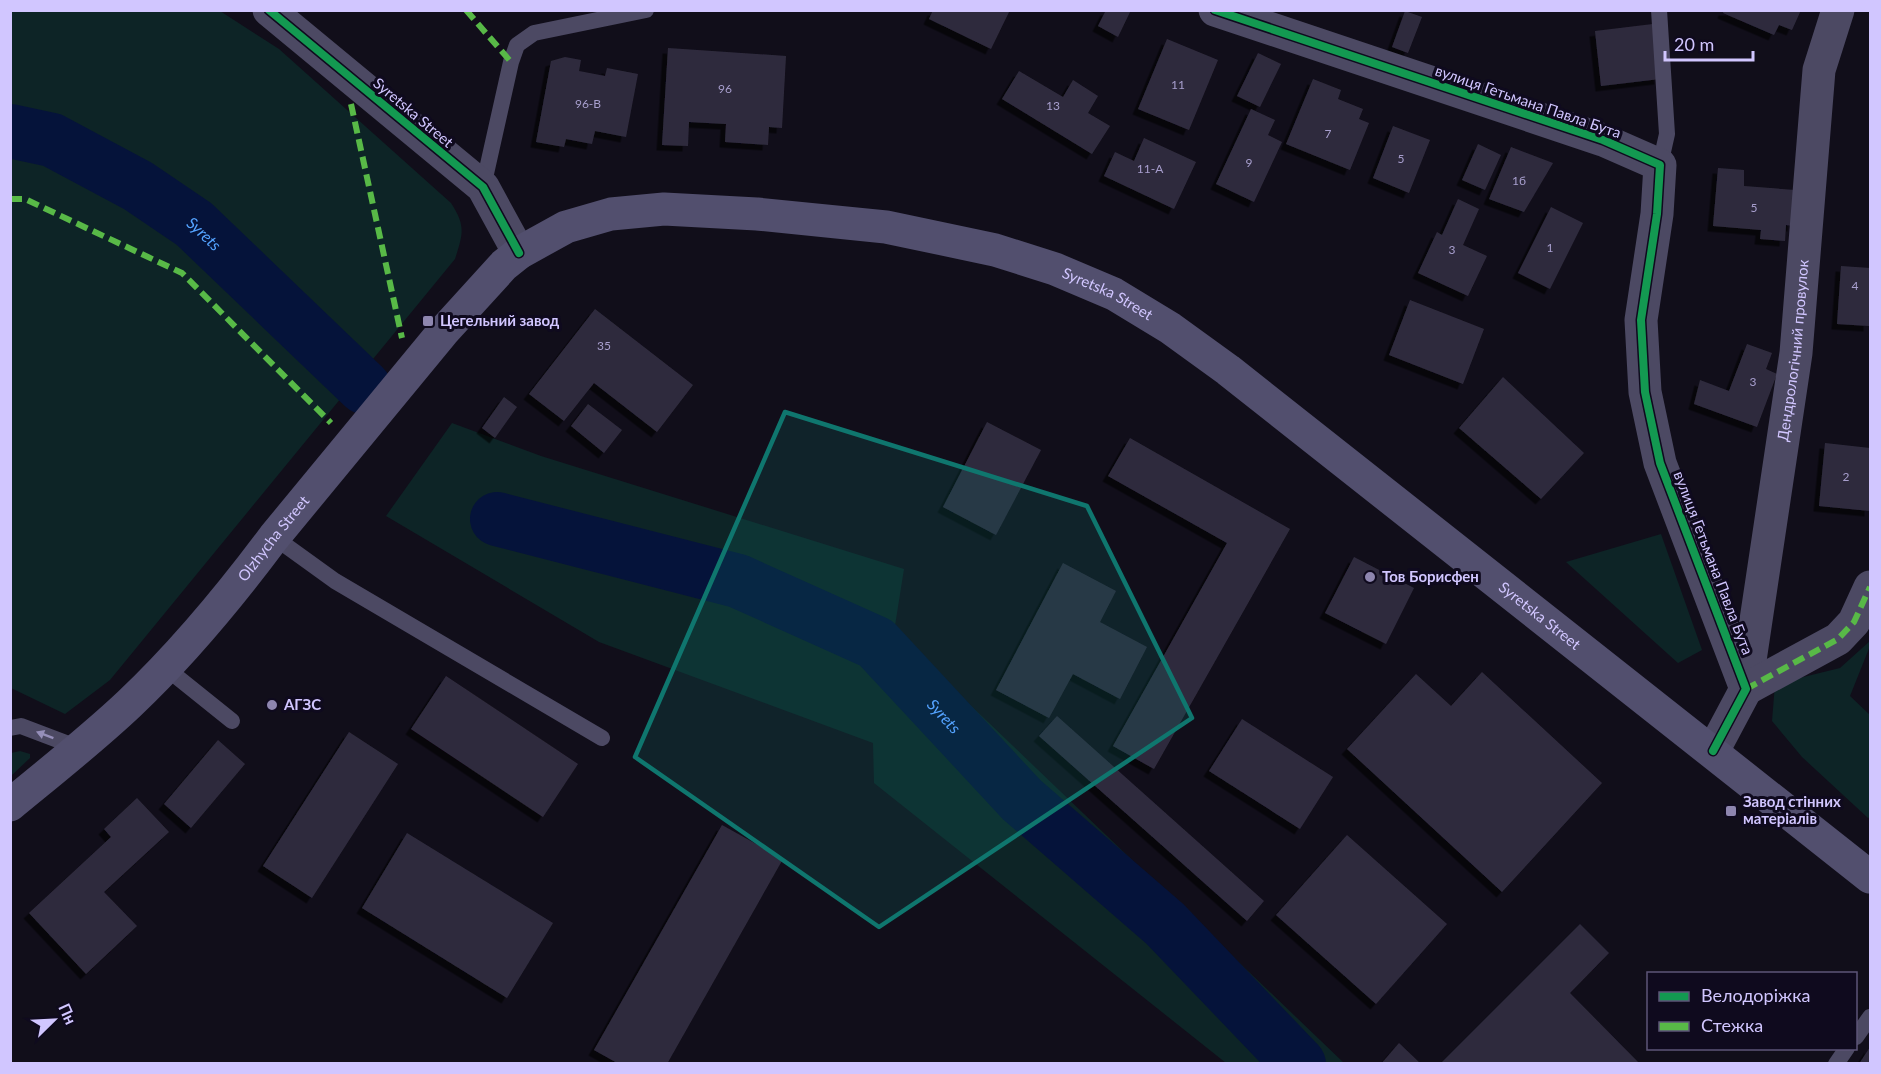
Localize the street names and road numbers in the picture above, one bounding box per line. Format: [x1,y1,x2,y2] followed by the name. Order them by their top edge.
[1433,61,1624,141] street label: вулиця Гетьмана Павла Бута
[370,74,458,151] street label: Syretska Street
[1773,259,1812,442] street label: Дендрологічний провулок
[1060,263,1157,324] street label: Syretska Street
[1671,468,1757,657] street label: вулиця Гетьмана Павла Бута
[233,491,313,585] street label: Olzhycha Street
[1496,577,1585,653] street label: Syretska Street

